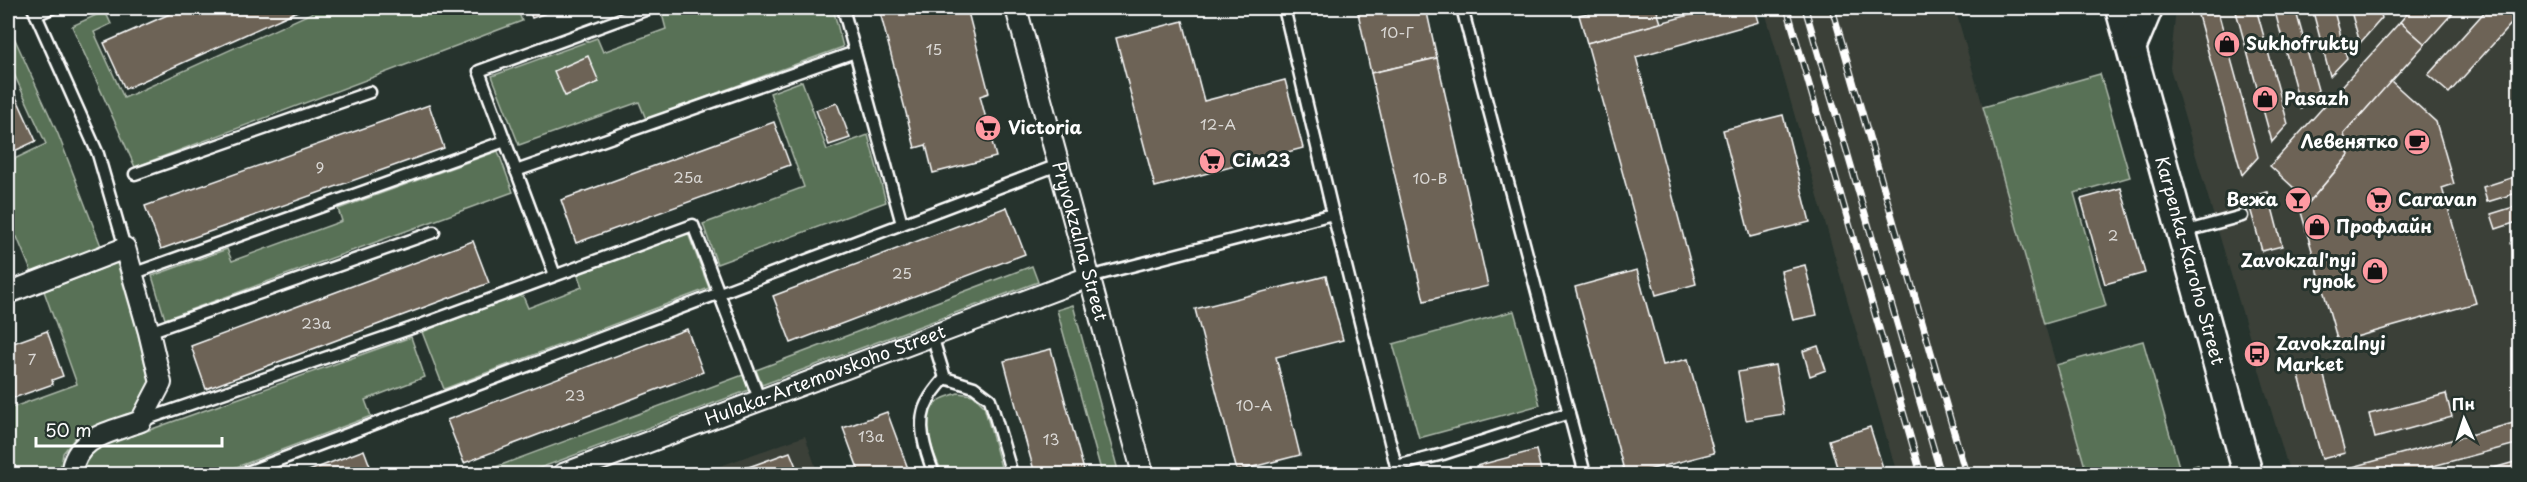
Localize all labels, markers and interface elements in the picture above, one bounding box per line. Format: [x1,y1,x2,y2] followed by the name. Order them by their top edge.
[1380,20,1414,43] house number: 10-Г
[2212,29,2242,59] shop icon: Sukhofrukty
[2246,29,2359,56] place label: Sukhofrukty
[926,37,942,60] house number: 15
[2250,84,2280,114] shop icon: Pasazh
[2284,84,2349,111] place label: Pasazh
[1200,112,1236,135] house number: 12-А
[973,113,1003,143] supermarket icon: Victoria
[1008,113,1083,140] place label: Victoria
[2301,127,2398,154] place label: Левенятко
[2402,127,2432,157] cafe icon: Левенятко
[1197,146,1227,176] supermarket icon: Сім23
[1232,146,1291,173] place label: Сім23
[2149,153,2232,368] street label: Karpenka-Karoho Street
[316,155,324,178] house number: 9
[1046,158,1116,324] street label: Pryvokzalna Street
[673,165,703,188] house number: 25а
[1413,166,1448,189] house number: 10-В
[2226,185,2279,212] place label: Вежа
[2283,185,2313,215] bar icon: Вежа
[2364,185,2394,215] supermarket icon: Caravan
[2398,185,2477,212] place label: Caravan
[2302,212,2332,242] shop icon: Профлайн
[2336,212,2432,239] place label: Профлайн
[2108,223,2118,246] house number: 2
[2241,246,2357,294] place label: Zavokzal'nyi rynok
[2360,256,2390,286] shop icon: Zavokzal'nyi rynok
[892,261,912,284] house number: 25
[301,311,331,334] house number: 23а
[700,317,949,432] street label: Hulaka-Artemovskoho Street
[2276,329,2386,377] place label: Zavokzalnyi Market
[2242,339,2272,369] bus stop icon: Zavokzalnyi Market
[28,347,37,370] house number: 7
[565,383,585,406] house number: 23
[2434,389,2494,449] north arrow
[2451,390,2475,416] text: Пн
[1236,393,1272,416] house number: 10-А
[36,410,222,448] scale bar
[45,416,92,443] text: 50 m
[858,424,885,447] house number: 13а
[1043,427,1059,450] house number: 13

